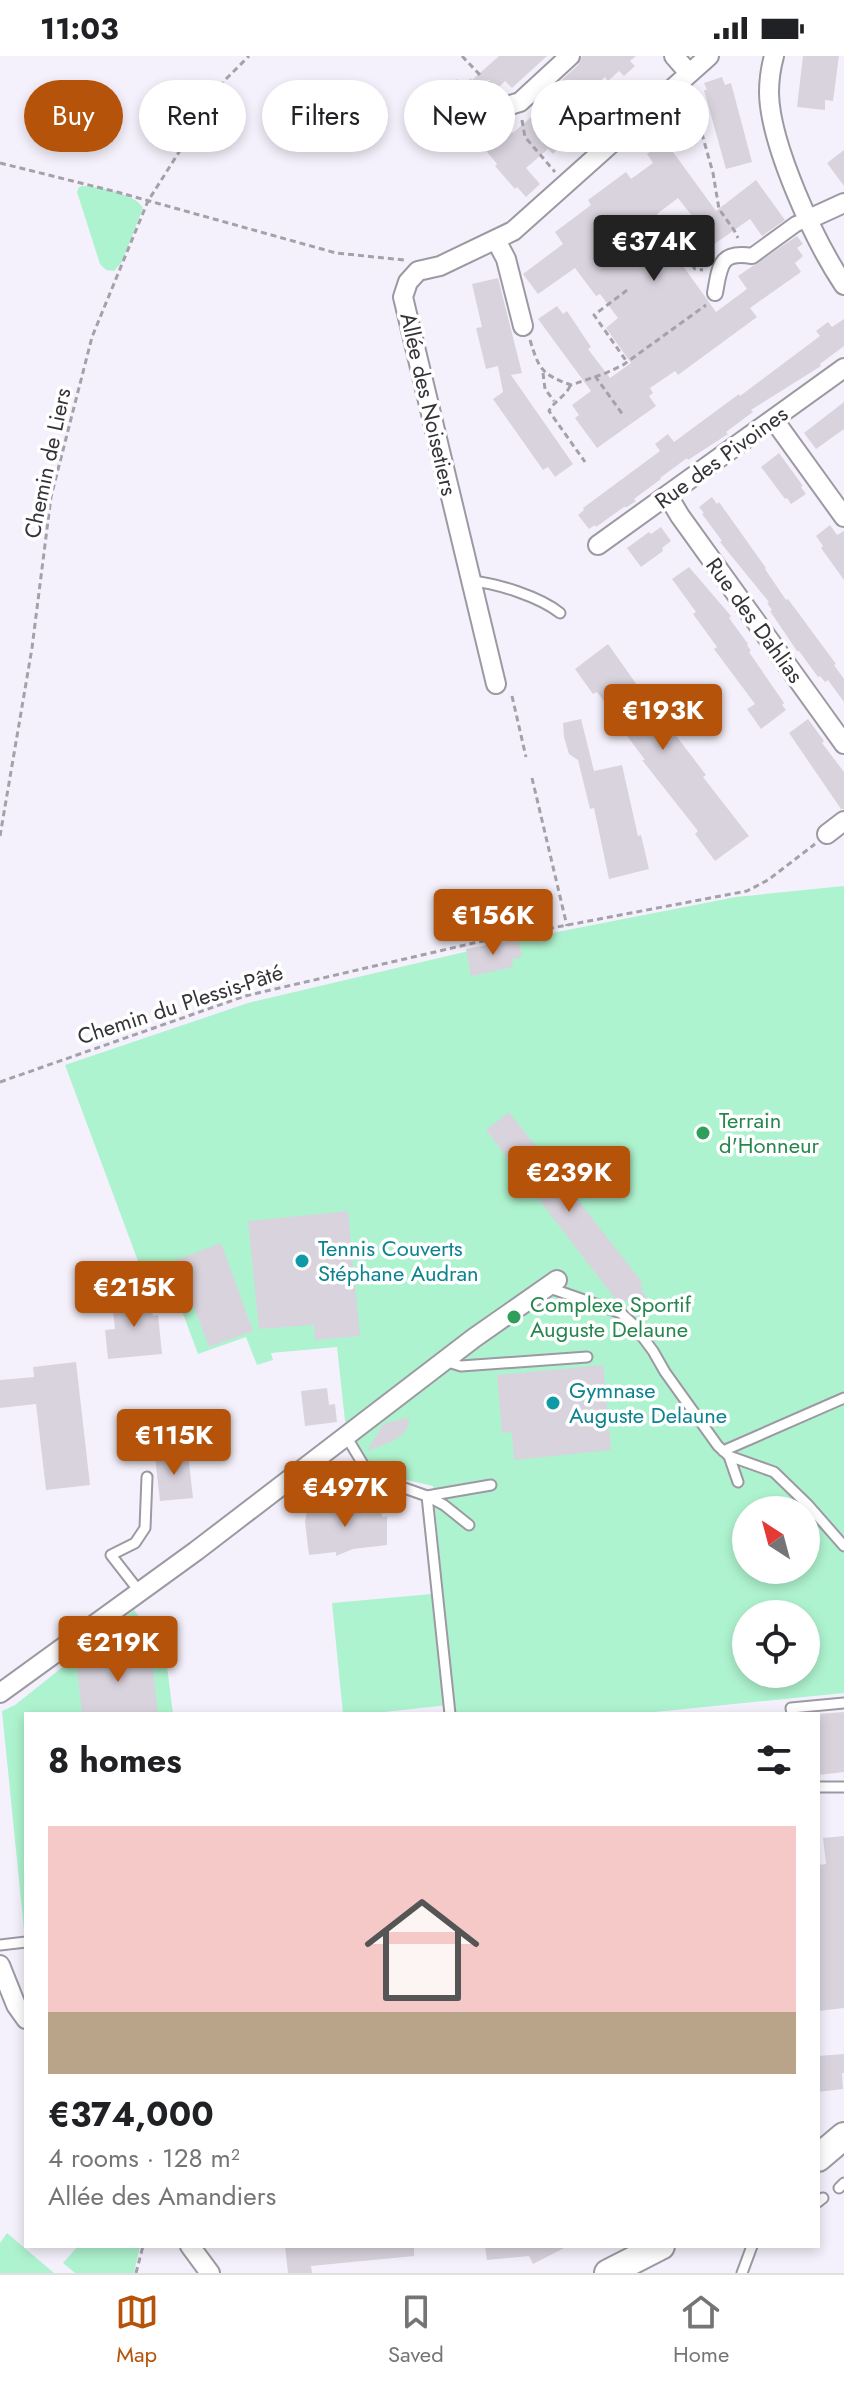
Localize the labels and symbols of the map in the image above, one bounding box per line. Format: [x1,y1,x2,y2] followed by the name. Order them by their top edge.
[598,215,710,283] pin: €374K
[392,309,466,499] street label: Allée des Noisetiers
[15,385,79,541] street label: Chemin de Liers
[648,398,794,516] street label: Rue des Pivoines
[698,551,812,690] street label: Rue des Dahlias
[607,684,719,752] pin: €193K
[437,889,549,957] pin: €156K
[73,956,287,1052] street label: Chemin du Plessis-Pâté
[719,1104,820,1161] place label: Terrain d'Honneur
[694,1124,712,1142] marker: Terrain d'Honneur
[513,1146,625,1214] pin: €239K
[318,1232,479,1289] place label: Tennis Couverts Stéphane Audran
[293,1252,311,1270] marker: Tennis Couverts Stéphane Audran
[78,1261,190,1329] pin: €215K
[530,1288,692,1345] place label: Complexe Sportif Auguste Delaune
[505,1308,523,1326] marker: Complexe Sportif Auguste Delaune
[569,1374,727,1431] place label: Gymnase Auguste Delaune
[544,1394,562,1412] marker: Gymnase Auguste Delaune
[118,1409,230,1477] pin: €115K
[289,1461,401,1529] pin: €497K
[732,1496,820,1584] north arrow
[62,1616,174,1684] pin: €219K

